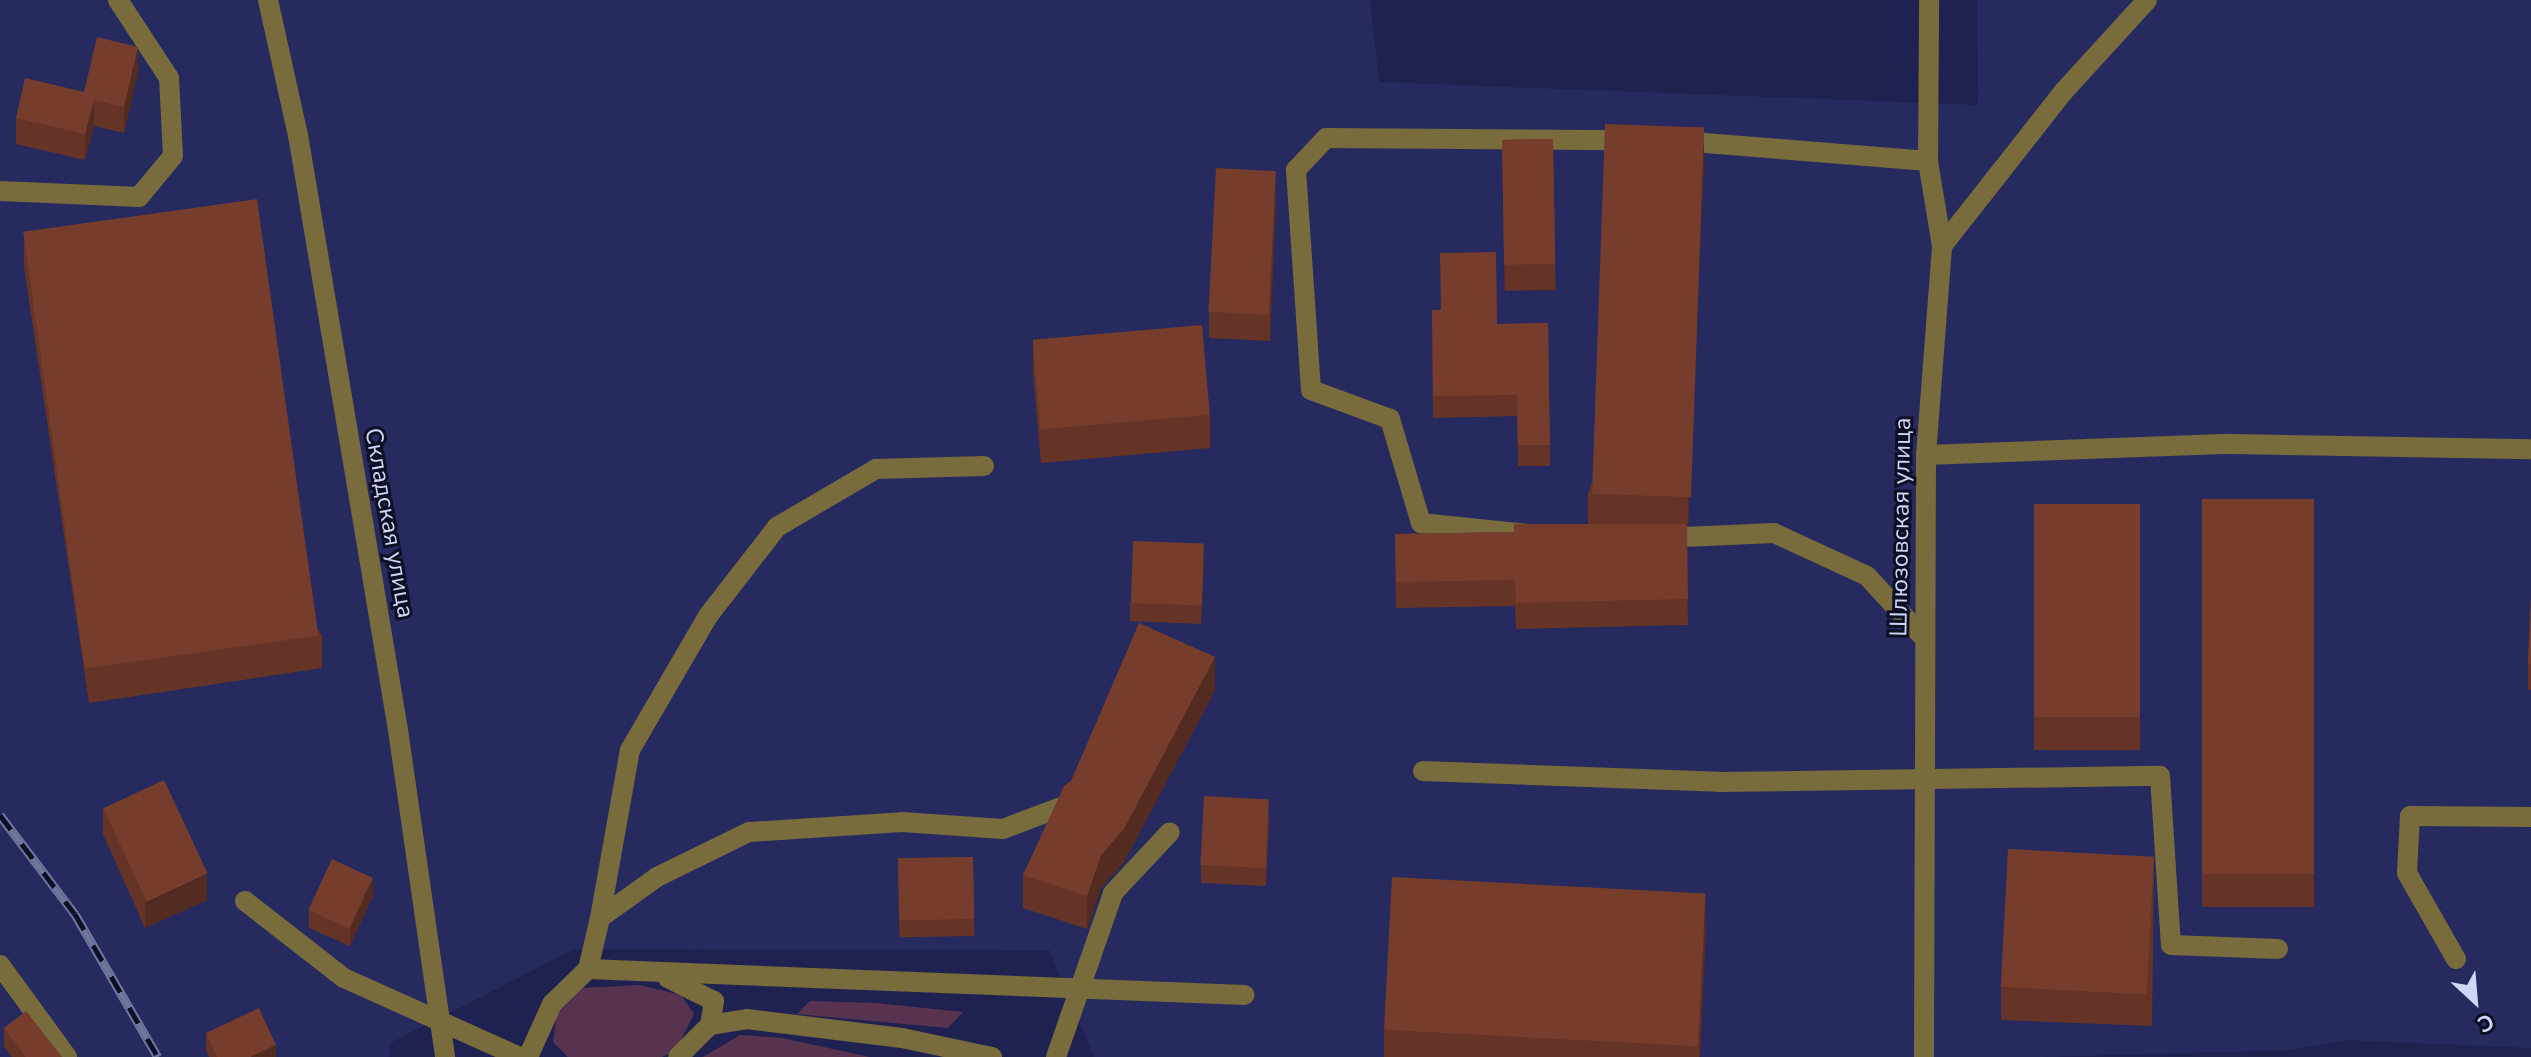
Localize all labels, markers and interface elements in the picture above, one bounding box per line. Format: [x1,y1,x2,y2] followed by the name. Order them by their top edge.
[1885,417,1917,637] street label: Шлюзовская улица
[358,426,420,620] street label: Складская улица
[2435,961,2515,1041] north arrow
[2472,1006,2499,1039] text: С

